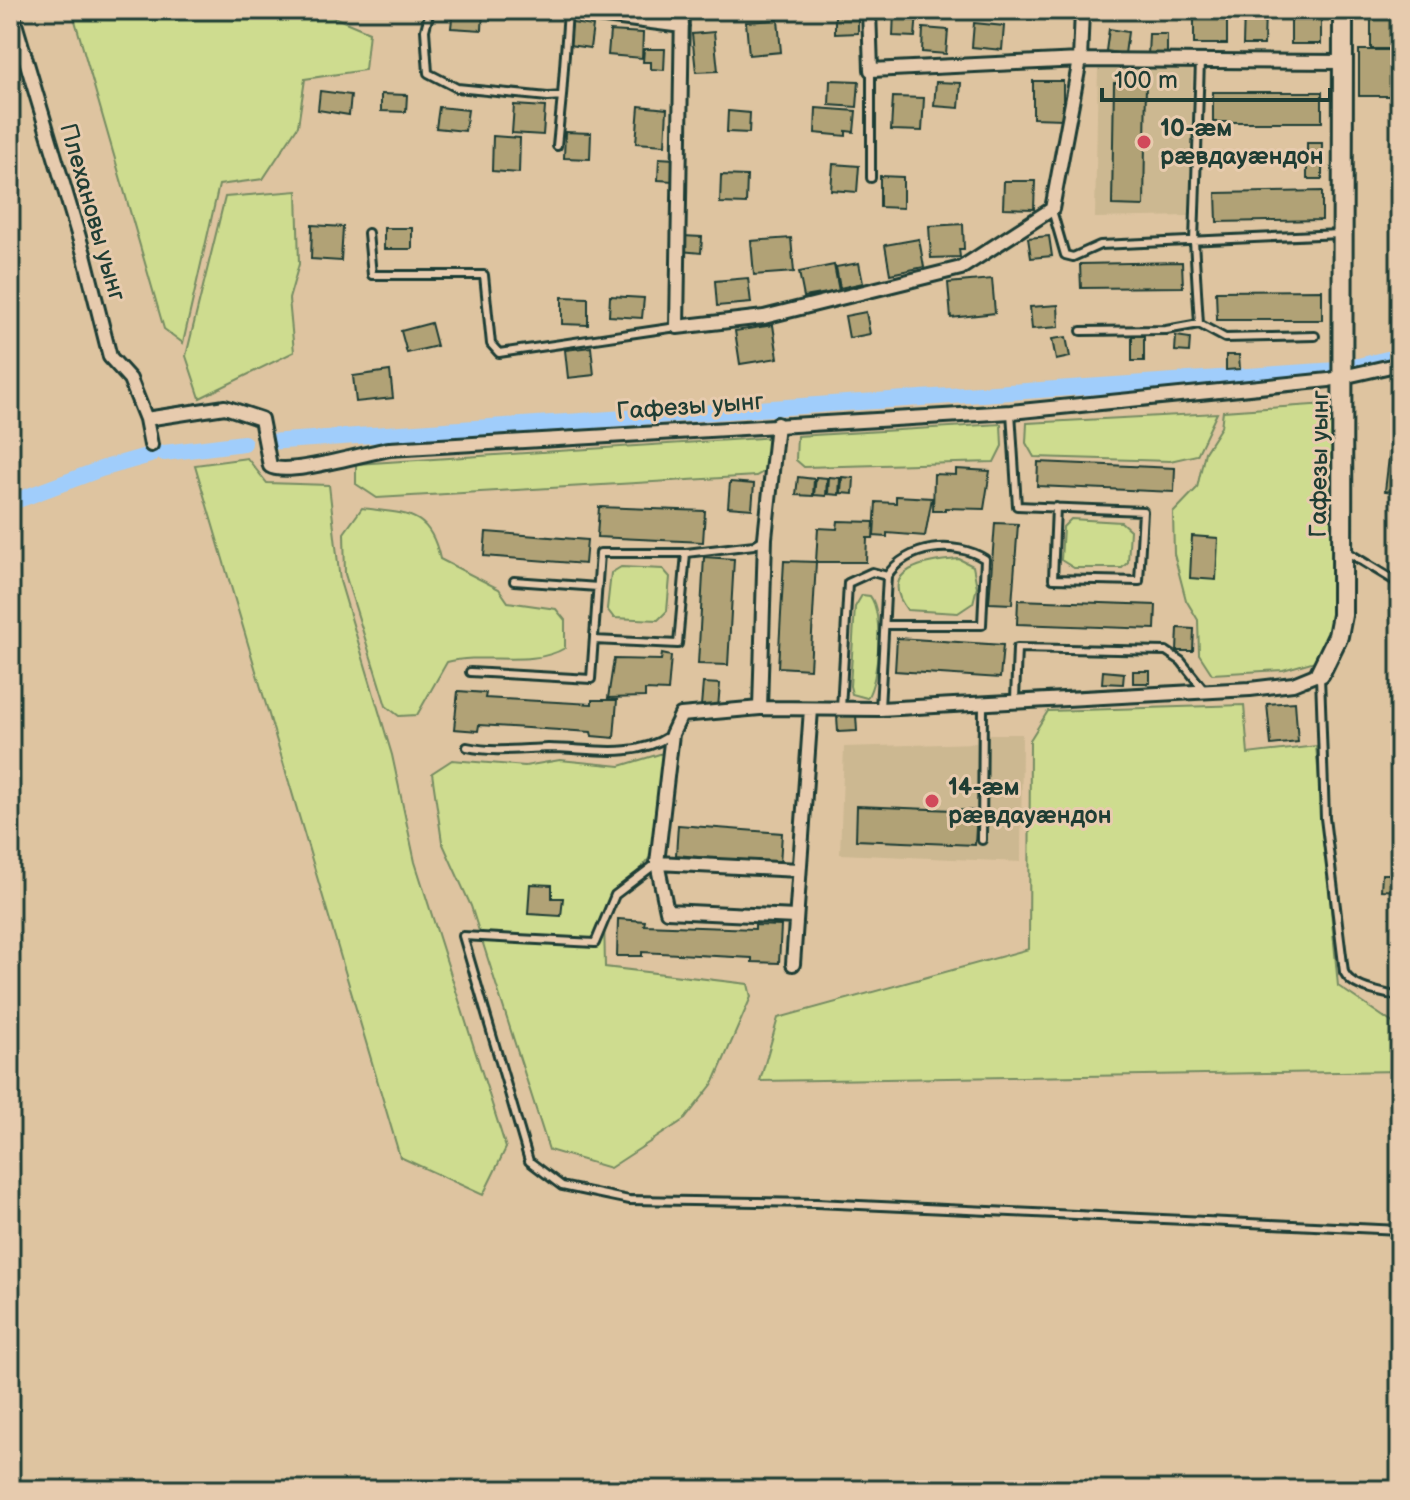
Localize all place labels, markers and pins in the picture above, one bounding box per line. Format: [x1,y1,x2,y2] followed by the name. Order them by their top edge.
[1160,114,1324,171] place label: 10-æм рӕвдауӕндон
[1135,133,1153,151] marker: 10-æм рӕвдауӕндон
[948,773,1112,830] place label: 14-æм рӕвдауӕндон
[923,792,941,810] marker: 14-æм рӕвдауӕндон

